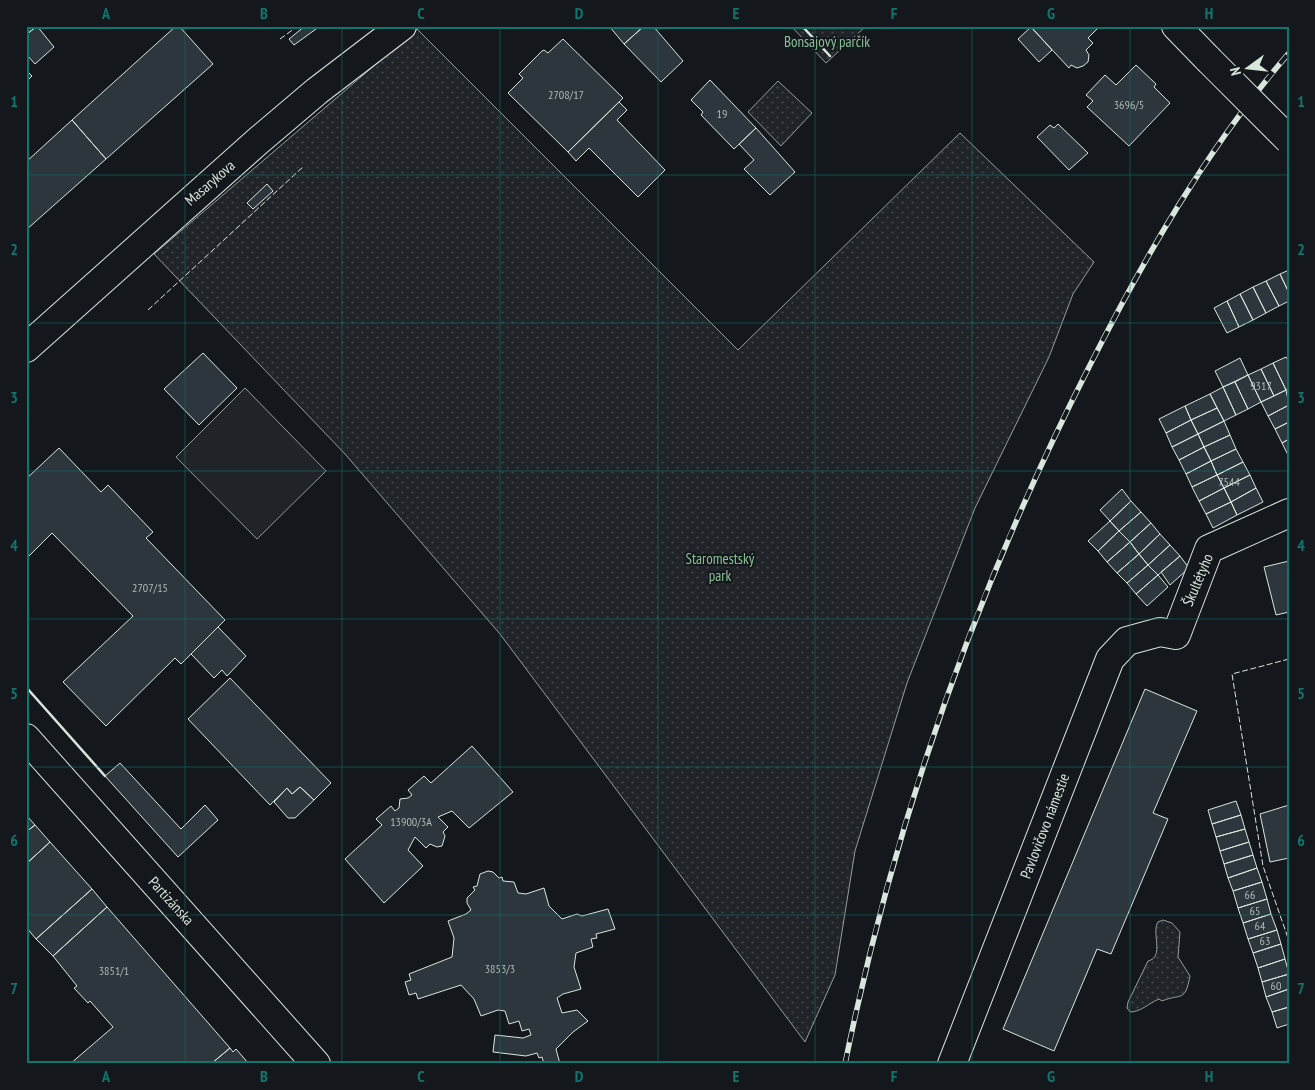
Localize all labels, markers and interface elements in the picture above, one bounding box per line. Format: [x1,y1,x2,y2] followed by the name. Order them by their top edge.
[101,3,111,23] text: A
[260,3,268,23] text: B
[417,3,425,23] text: C
[575,3,584,23] text: D
[733,3,740,23] text: E
[891,3,898,23] text: F
[1047,3,1055,23] text: G
[1205,3,1213,23] text: H
[784,32,870,51] park label: Bonsajový parčík
[1222,42,1272,92] north arrow
[1226,65,1245,77] text: N
[548,87,584,102] house number: 2708/17
[10,91,18,111] text: 1
[1297,91,1305,111] text: 1
[1114,97,1144,112] house number: 3696/5
[717,106,727,121] house number: 19
[181,156,239,210] street label: Masarykova
[10,239,18,259] text: 2
[1297,239,1305,259] text: 2
[1250,378,1272,393] house number: 9317
[10,387,18,407] text: 3
[1297,387,1305,407] text: 3
[1218,474,1240,489] house number: 7544
[10,535,18,555] text: 4
[1297,535,1305,555] text: 4
[686,549,755,585] park label: Staromestský park
[1178,551,1217,609] street label: Škultétyho
[132,580,168,595] house number: 2707/15
[10,683,18,703] text: 5
[1297,683,1305,703] text: 5
[1016,771,1073,881] street label: Pavlovičovo námestie
[390,814,432,829] house number: 13900/3A
[10,830,18,850] text: 6
[1297,830,1305,850] text: 6
[145,872,198,929] street label: Partizánska
[1245,887,1255,902] house number: 66
[1250,903,1260,918] house number: 65
[1255,918,1266,933] house number: 64
[1260,933,1270,948] house number: 63
[485,961,515,976] house number: 3853/3
[99,963,129,978] house number: 3851/1
[10,978,18,998] text: 7
[1271,978,1281,993] house number: 60
[1297,978,1305,998] text: 7
[101,1066,111,1086] text: A
[260,1066,268,1086] text: B
[417,1066,425,1086] text: C
[575,1066,584,1086] text: D
[733,1066,740,1086] text: E
[891,1066,898,1086] text: F
[1047,1066,1055,1086] text: G
[1205,1066,1213,1086] text: H

